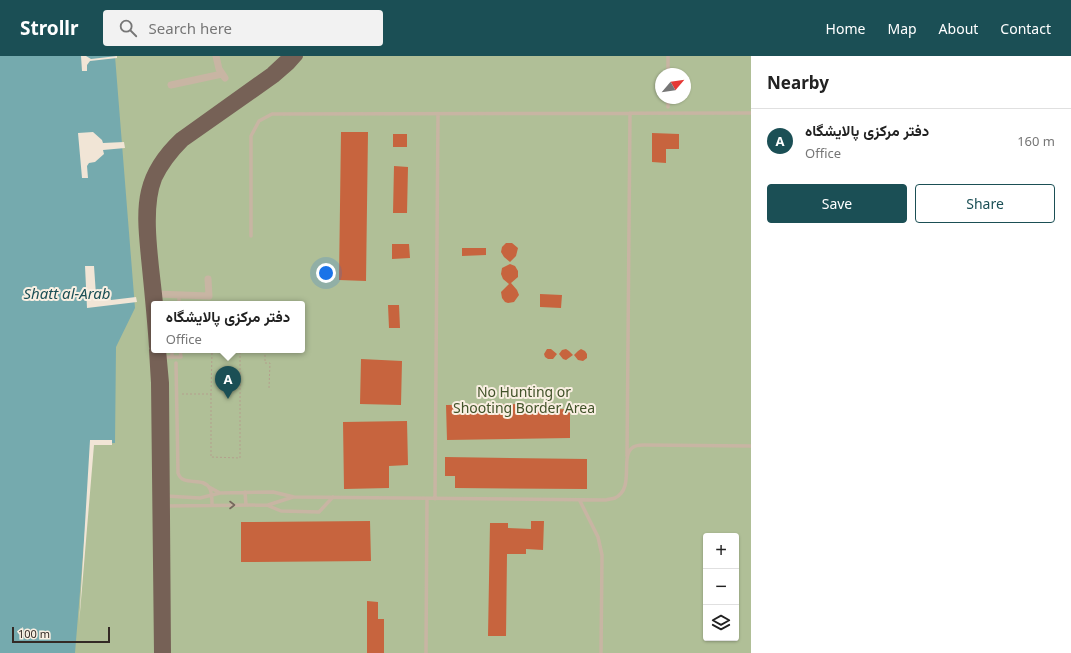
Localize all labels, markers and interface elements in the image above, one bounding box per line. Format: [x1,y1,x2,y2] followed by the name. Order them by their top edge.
[103,10,383,46] search box
[20,15,79,41] text: Strollr
[117,17,139,39] icon: search
[149,18,232,38] text: Search here
[826,19,865,38] text: Home
[887,19,917,38] text: Map
[939,19,978,38] text: About
[1000,19,1051,38] text: Contact
[655,68,691,104] north arrow
[767,71,829,94] text: Nearby
[805,120,929,140] text: دفتر مرکزی پالایشگاه
[776,132,785,150] text: A
[1017,132,1055,150] text: 160 m
[805,144,841,162] text: Office
[767,184,907,223] button: Save
[915,184,1055,223] button: Share
[316,263,336,283] your location
[23,283,111,303] water label: Shatt al-Arab
[151,301,305,353] popup
[166,306,290,326] text: دفتر مرکزی پالایشگاه
[166,330,202,348] text: Office
[215,366,241,399] pin: A
[453,382,595,417] park label: No Hunting or Shooting Border Area
[229,501,235,509] one-way arrow
[703,533,739,641] map controls
[703,533,739,569] button: +
[703,569,739,605] button: −
[703,605,739,641] button: layers
[12,625,110,644] scale bar
[18,626,50,641] text: 100 m

